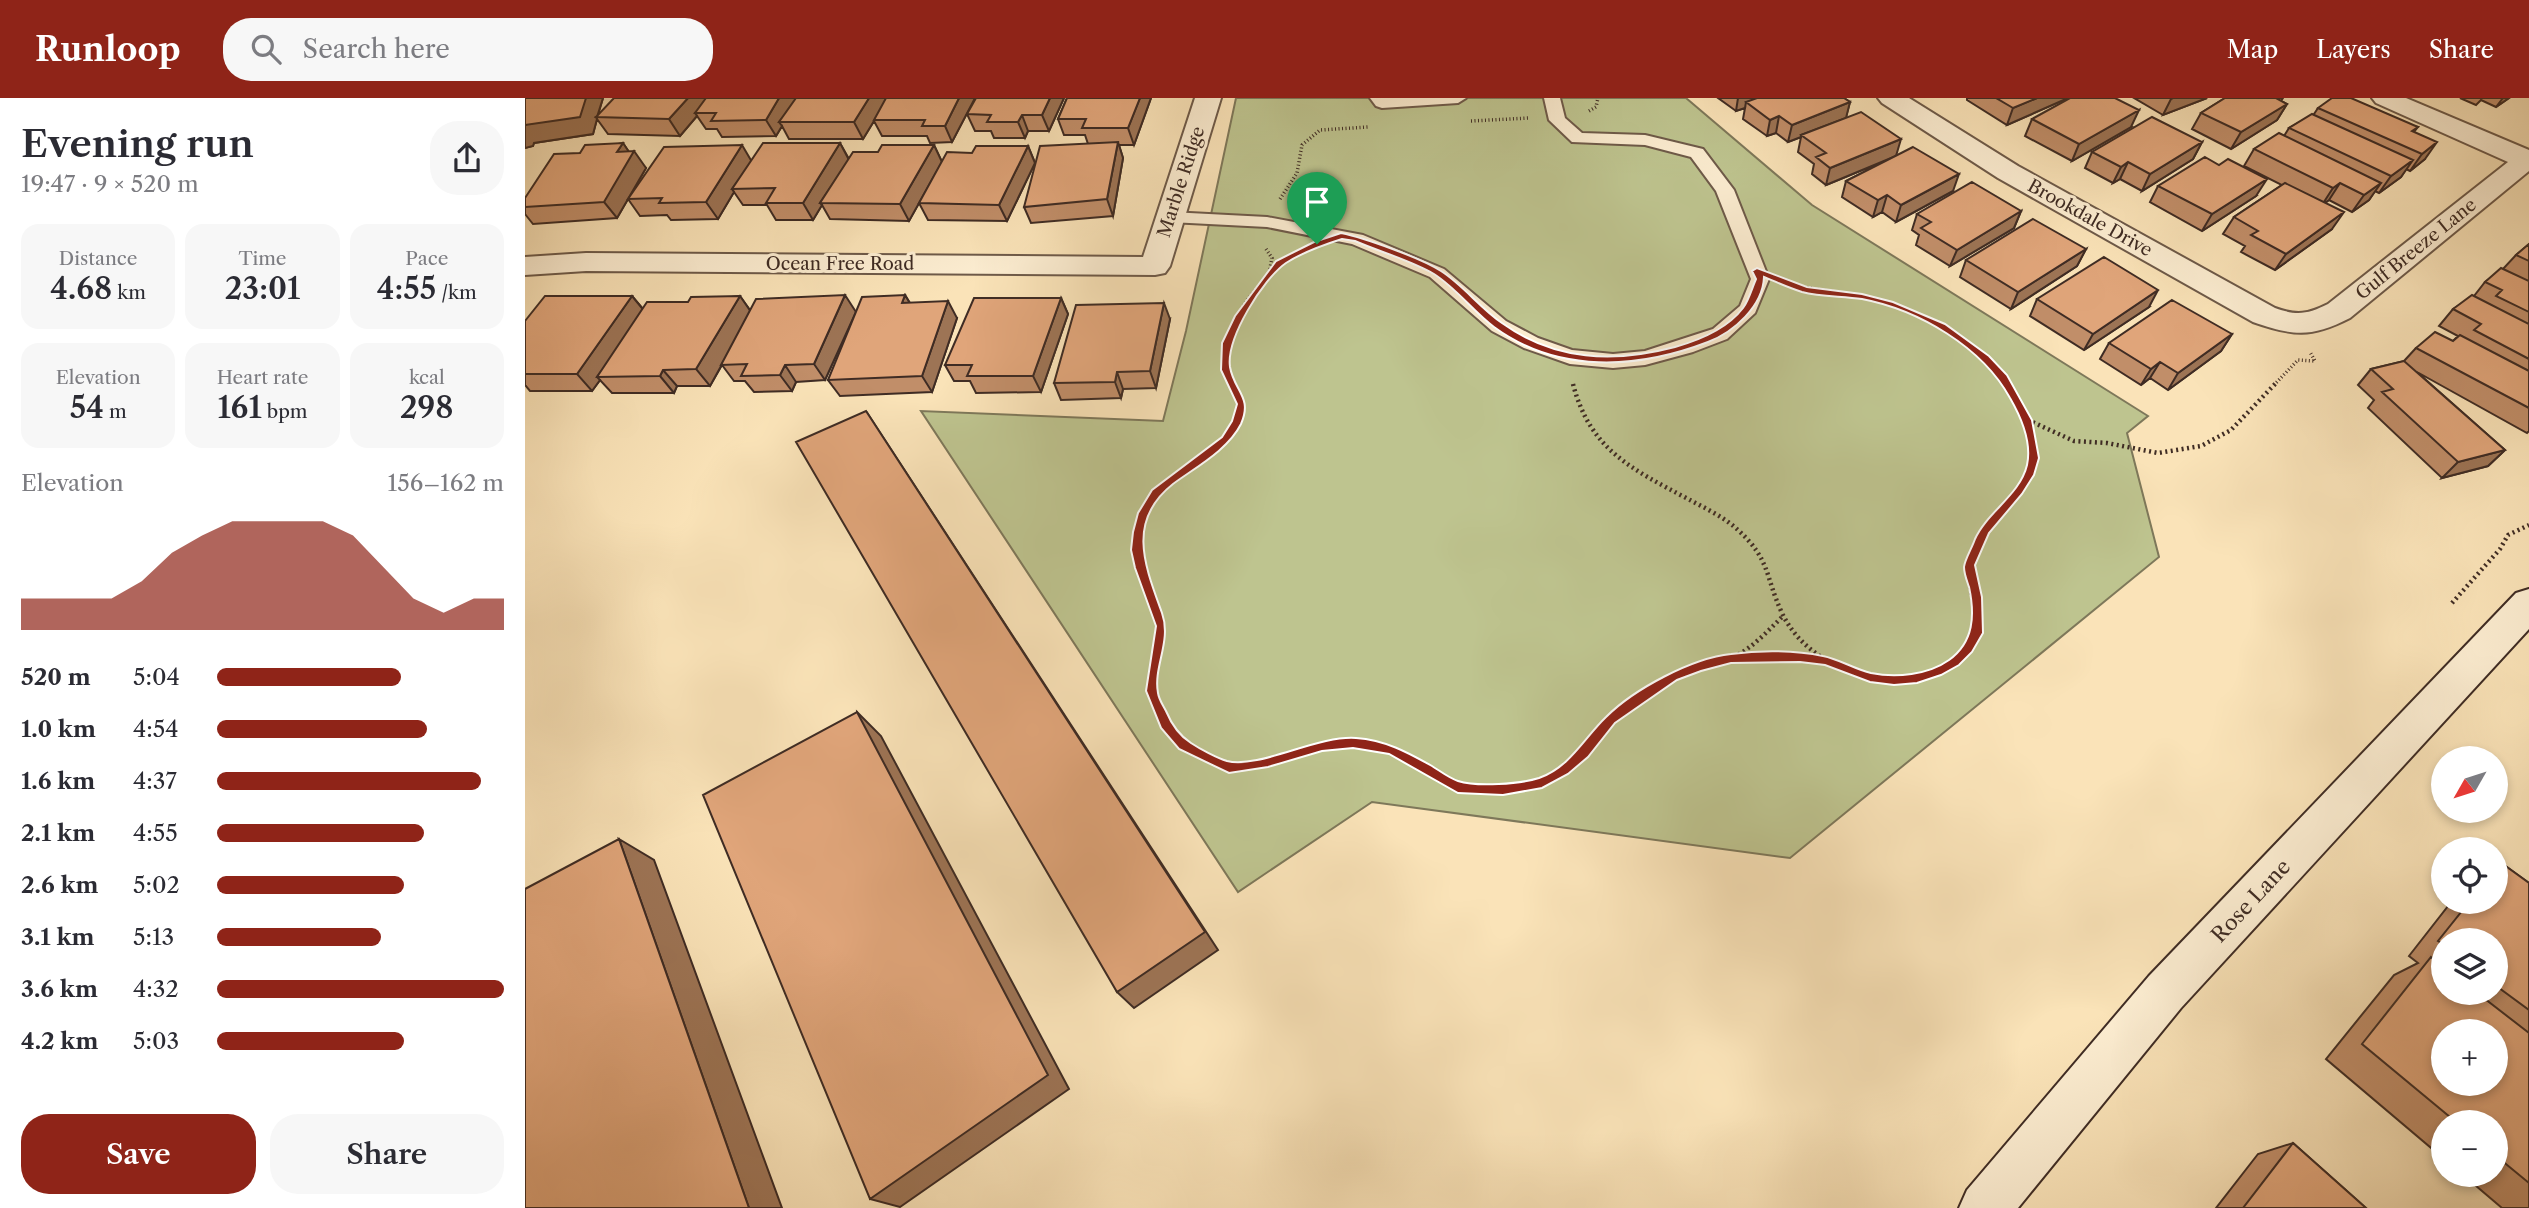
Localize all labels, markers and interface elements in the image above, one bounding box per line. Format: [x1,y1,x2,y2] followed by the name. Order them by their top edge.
[223,18,713,81] search box
[35,29,181,70] text: Runloop
[247,30,285,68] icon: search
[303,33,450,65] text: Search here
[2227,35,2278,64] text: Map
[2316,35,2391,64] text: Layers
[2429,35,2494,64] text: Share
[21,120,254,167] text: Evening run
[430,121,504,195] button: share
[1153,124,1209,240] street label: Marble Ridge
[21,170,199,198] text: 19:47 · 9 × 520 m
[1287,172,1347,244] pin
[2024,175,2156,261] street label: Brookdale Drive
[1298,183,1336,221] icon: arrive
[2351,194,2481,304] street label: Gulf Breeze Lane
[59,247,137,270] text: Distance
[238,247,287,270] text: Time
[405,247,448,270] text: Pace
[766,253,914,275] street label: Ocean Free Road
[50,270,112,307] text: 4.68
[225,270,300,307] text: 23:01
[377,270,436,307] text: 4:55
[112,281,146,304] text: km
[436,281,477,304] text: /km
[56,366,141,389] text: Elevation
[217,366,308,389] text: Heart rate
[409,366,445,389] text: kcal
[70,389,104,426] text: 54
[217,389,262,426] text: 161
[400,389,454,426] text: 298
[104,400,127,423] text: m
[262,400,308,423] text: bpm
[21,469,124,497] text: Elevation
[388,469,504,497] text: 156–162 m
[21,663,91,691] text: 520 m
[133,663,180,691] text: 5:04
[21,715,96,743] text: 1.0 km
[133,715,179,743] text: 4:54
[2431,746,2508,822] north arrow
[2431,746,2508,1187] map controls
[21,767,95,795] text: 1.6 km
[133,767,177,795] text: 4:37
[21,819,95,847] text: 2.1 km
[133,819,178,847] text: 4:55
[2431,837,2508,914] button: locate
[2206,854,2295,947] street label: Rose Lane
[21,871,99,899] text: 2.6 km
[133,871,180,899] text: 5:02
[21,923,95,951] text: 3.1 km
[133,923,174,951] text: 5:13
[2431,928,2508,1005] button: layers
[21,975,98,1003] text: 3.6 km
[133,975,179,1003] text: 4:32
[2431,1019,2508,1096] button: +
[21,1027,98,1055] text: 4.2 km
[133,1027,179,1055] text: 5:03
[2431,1110,2508,1187] button: −
[21,1114,256,1194] button: Save
[270,1114,504,1194] button: Share

